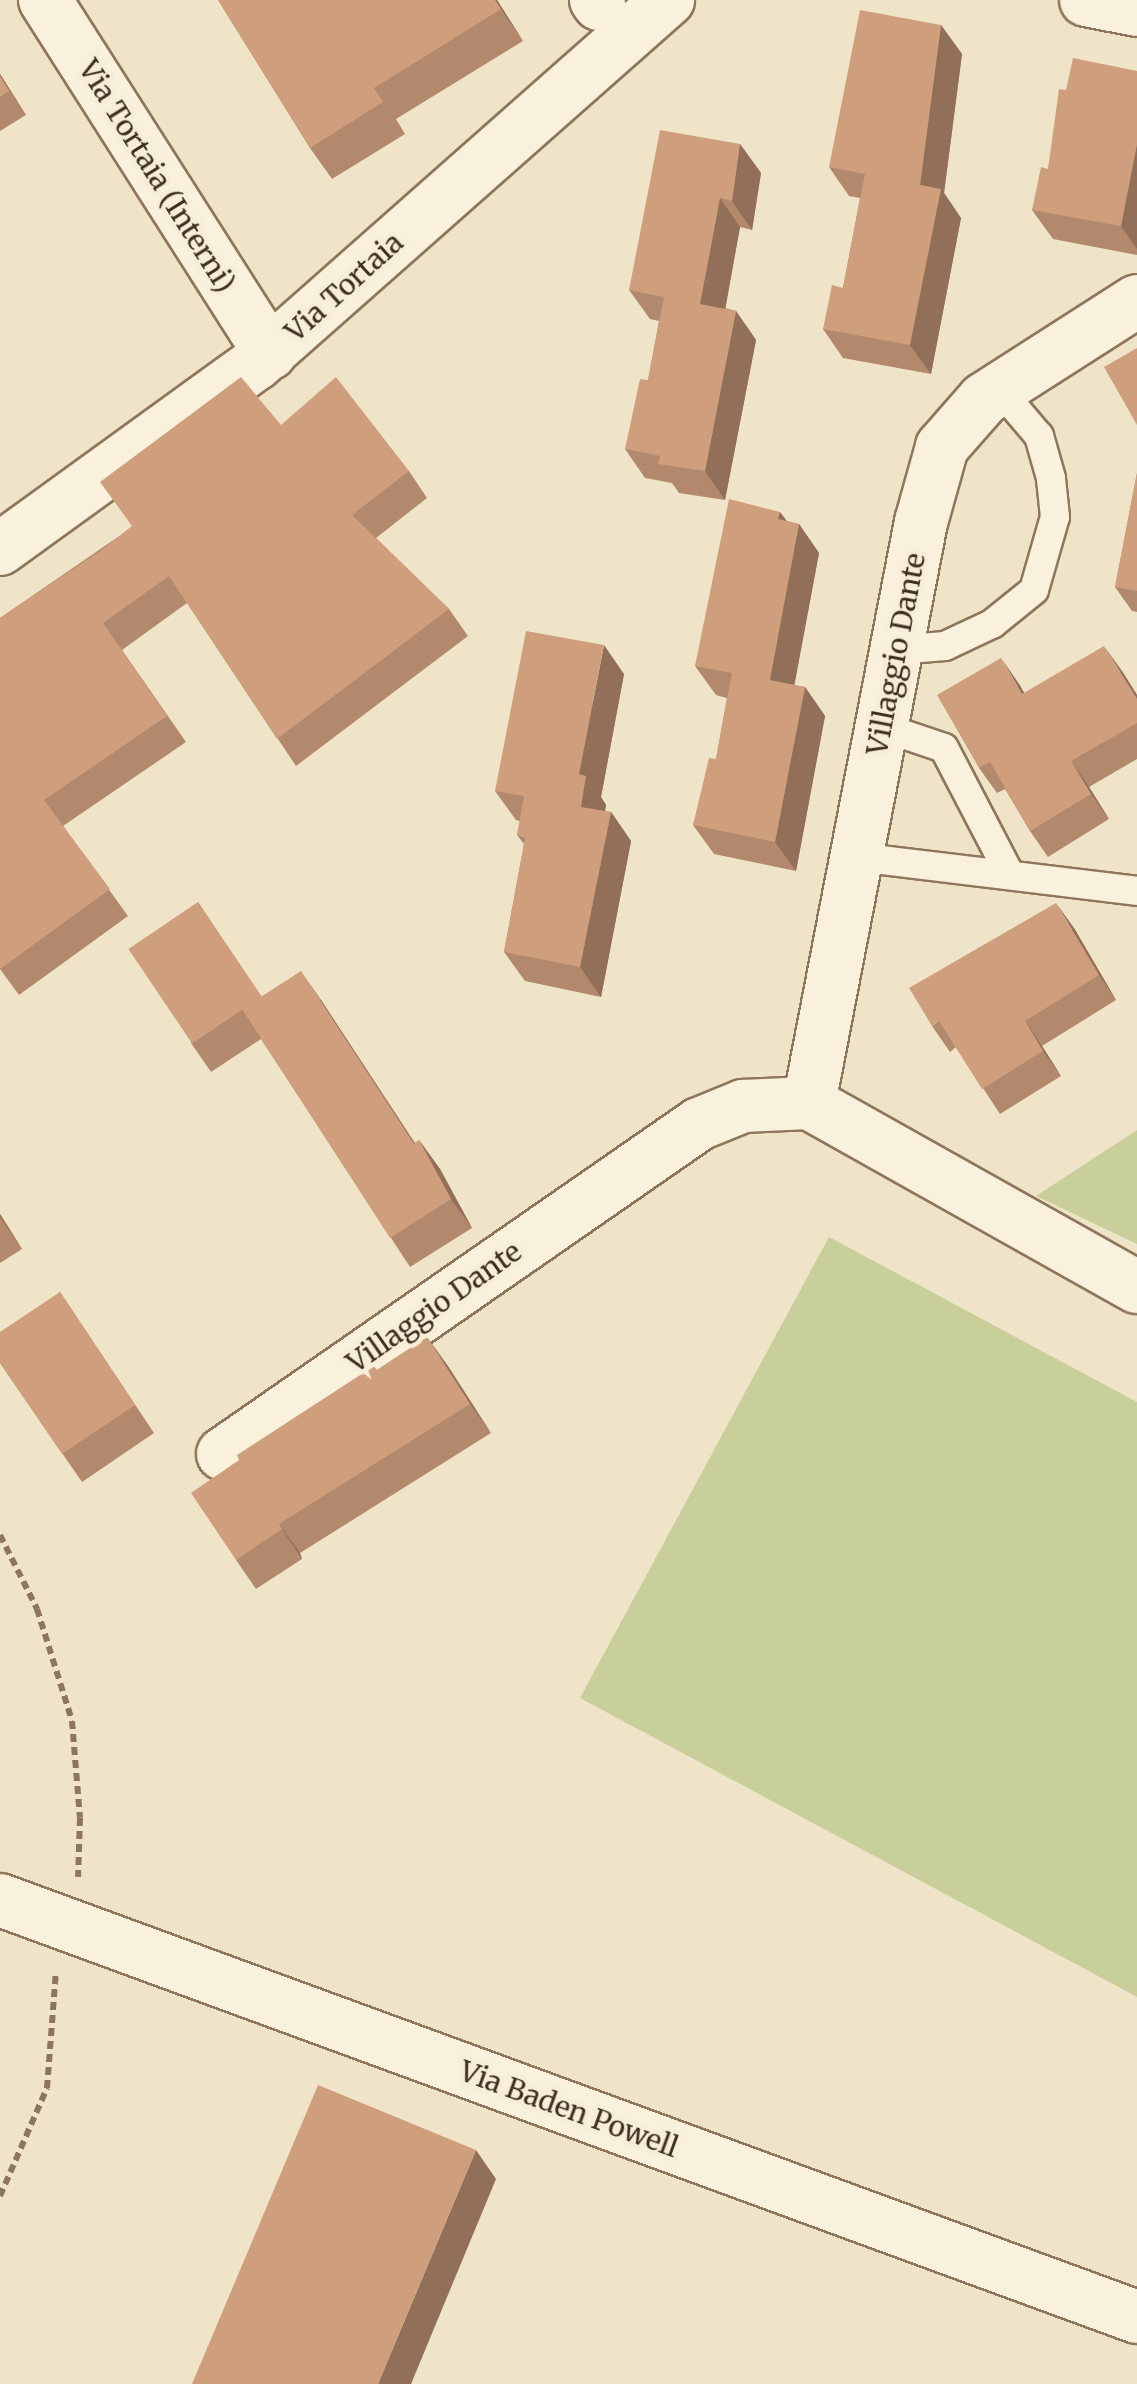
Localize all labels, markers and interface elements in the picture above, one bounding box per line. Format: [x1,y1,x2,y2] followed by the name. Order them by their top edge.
[72,54,242,298] street label: Via Tortaia (Interni)
[278,225,410,349] street label: Via Tortaia
[860,550,932,758] street label: Villaggio Dante
[340,1234,528,1380] street label: Villaggio Dante
[455,2054,683,2164] street label: Via Baden Powell

